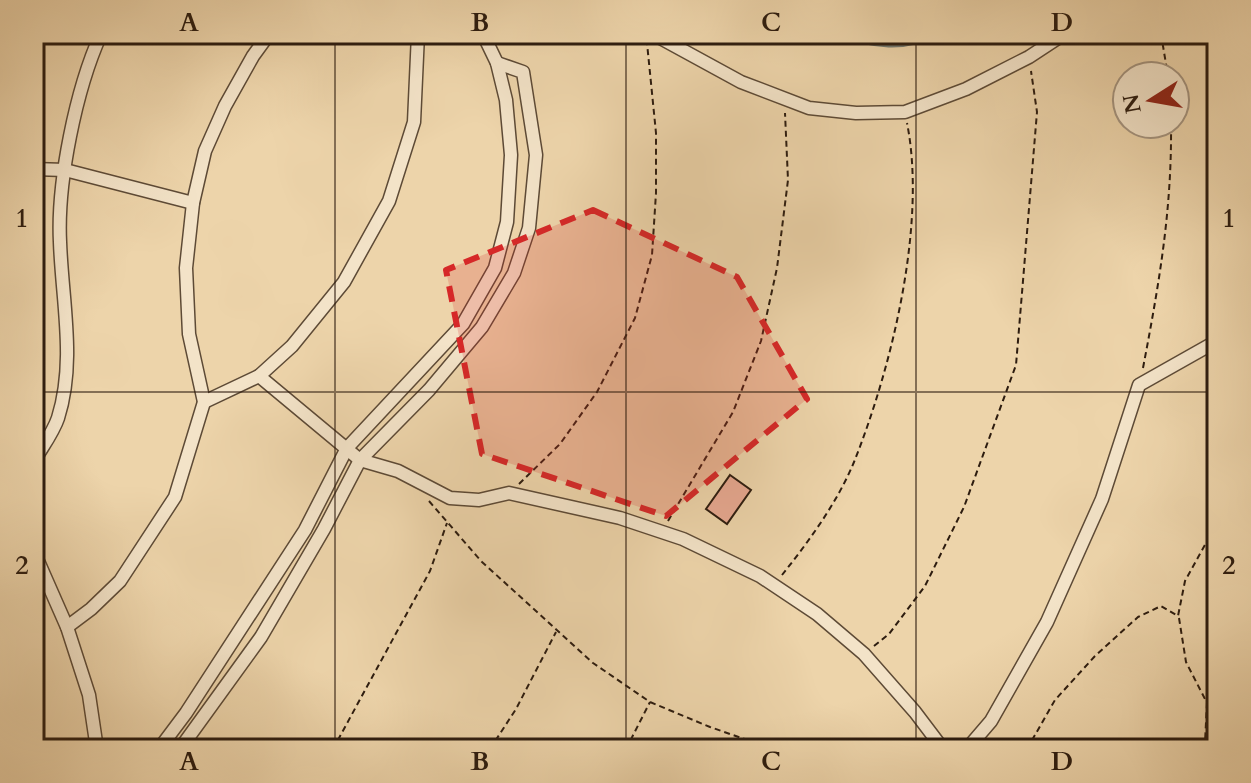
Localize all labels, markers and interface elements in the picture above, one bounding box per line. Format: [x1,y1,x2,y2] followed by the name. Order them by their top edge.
[179,5,199,40] text: A
[471,5,489,40] text: B
[761,5,781,40] text: C
[1051,5,1073,40] text: D
[1111,60,1191,140] north arrow
[1116,91,1149,116] text: N
[15,201,29,236] text: 1
[1222,201,1236,236] text: 1
[15,548,29,583] text: 2
[1222,548,1236,583] text: 2
[179,744,199,779] text: A
[471,744,489,779] text: B
[761,744,781,779] text: C
[1051,744,1073,779] text: D

